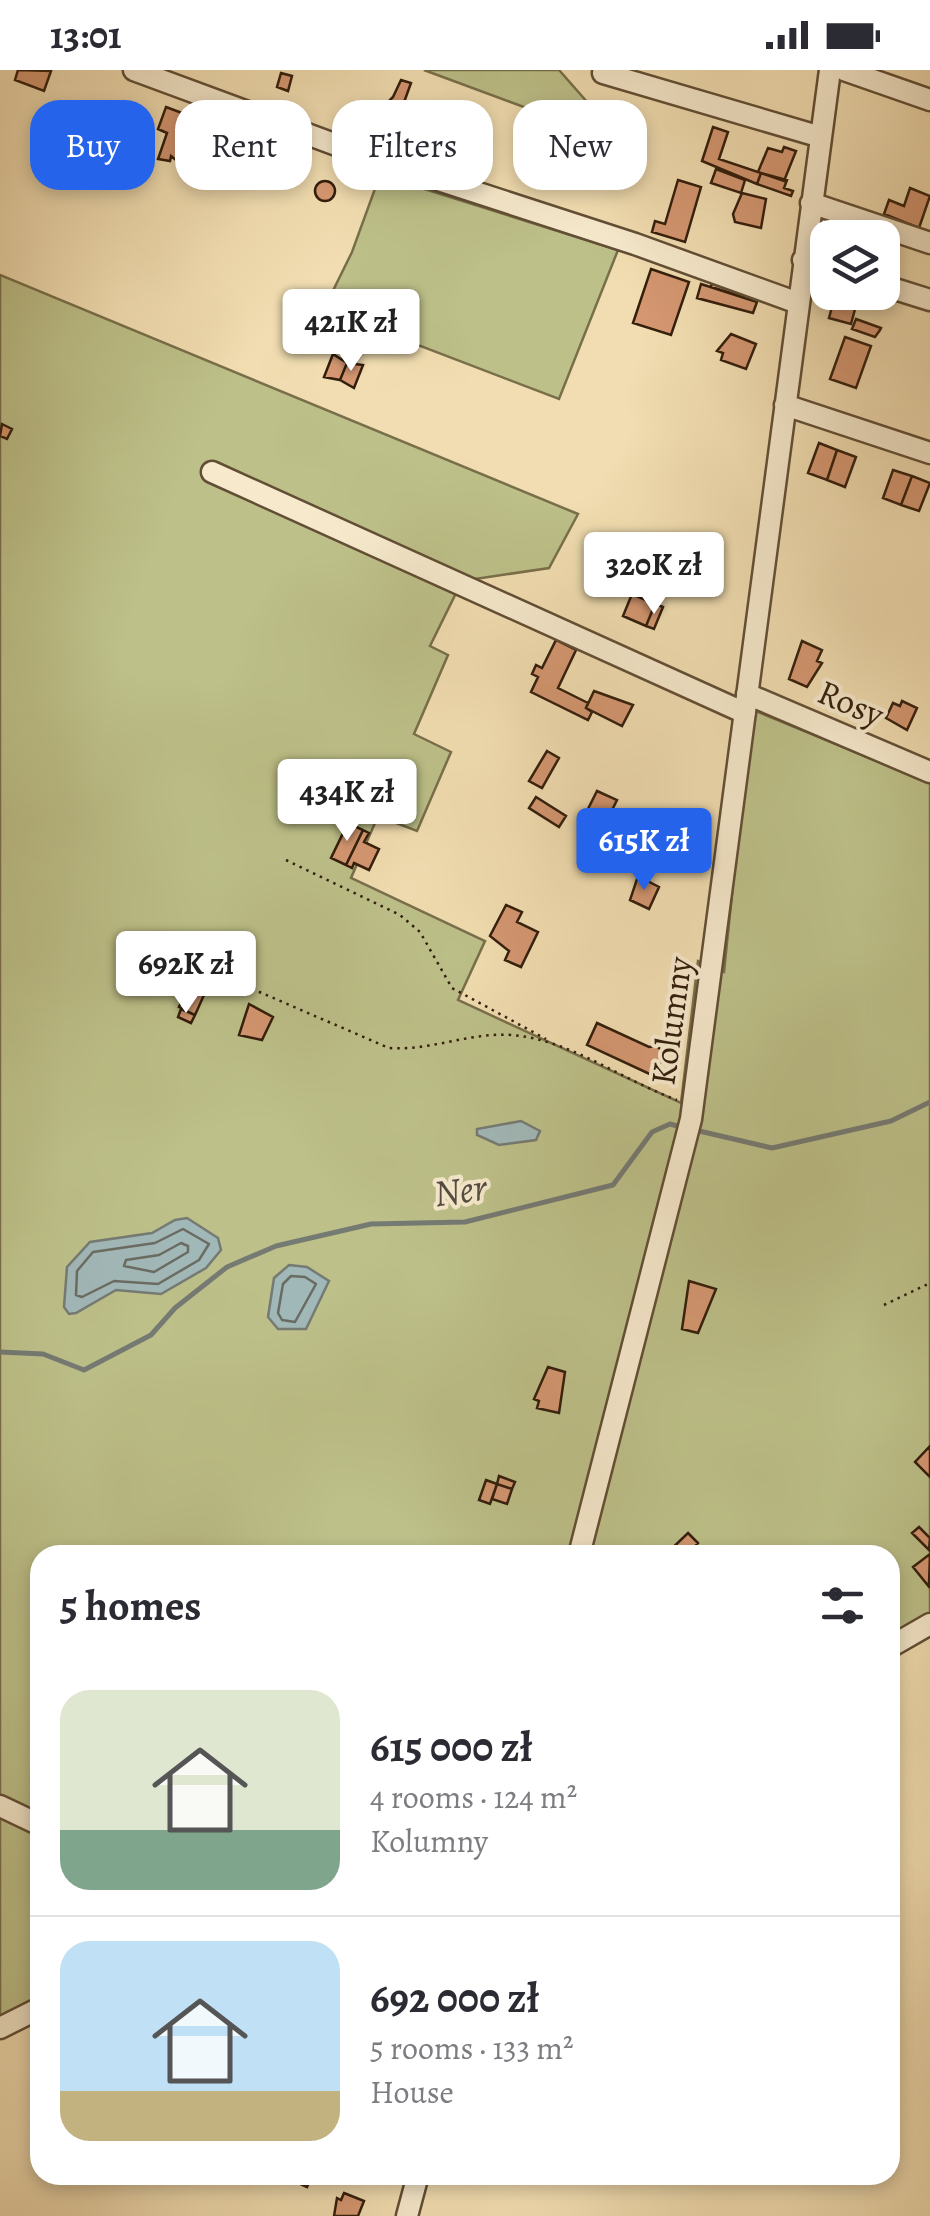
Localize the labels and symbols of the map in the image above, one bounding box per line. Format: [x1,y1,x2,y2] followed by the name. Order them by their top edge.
[259,289,443,374] pin: 421K zł
[562,532,746,617] pin: 320K zł
[811,668,892,738] street label: Rosy
[255,759,439,844] pin: 434K zł
[552,808,736,893] pin: 615K zł
[94,931,278,1016] pin: 692K zł
[638,953,704,1088] street label: Kolumny
[431,1160,491,1219] water label: Ner

